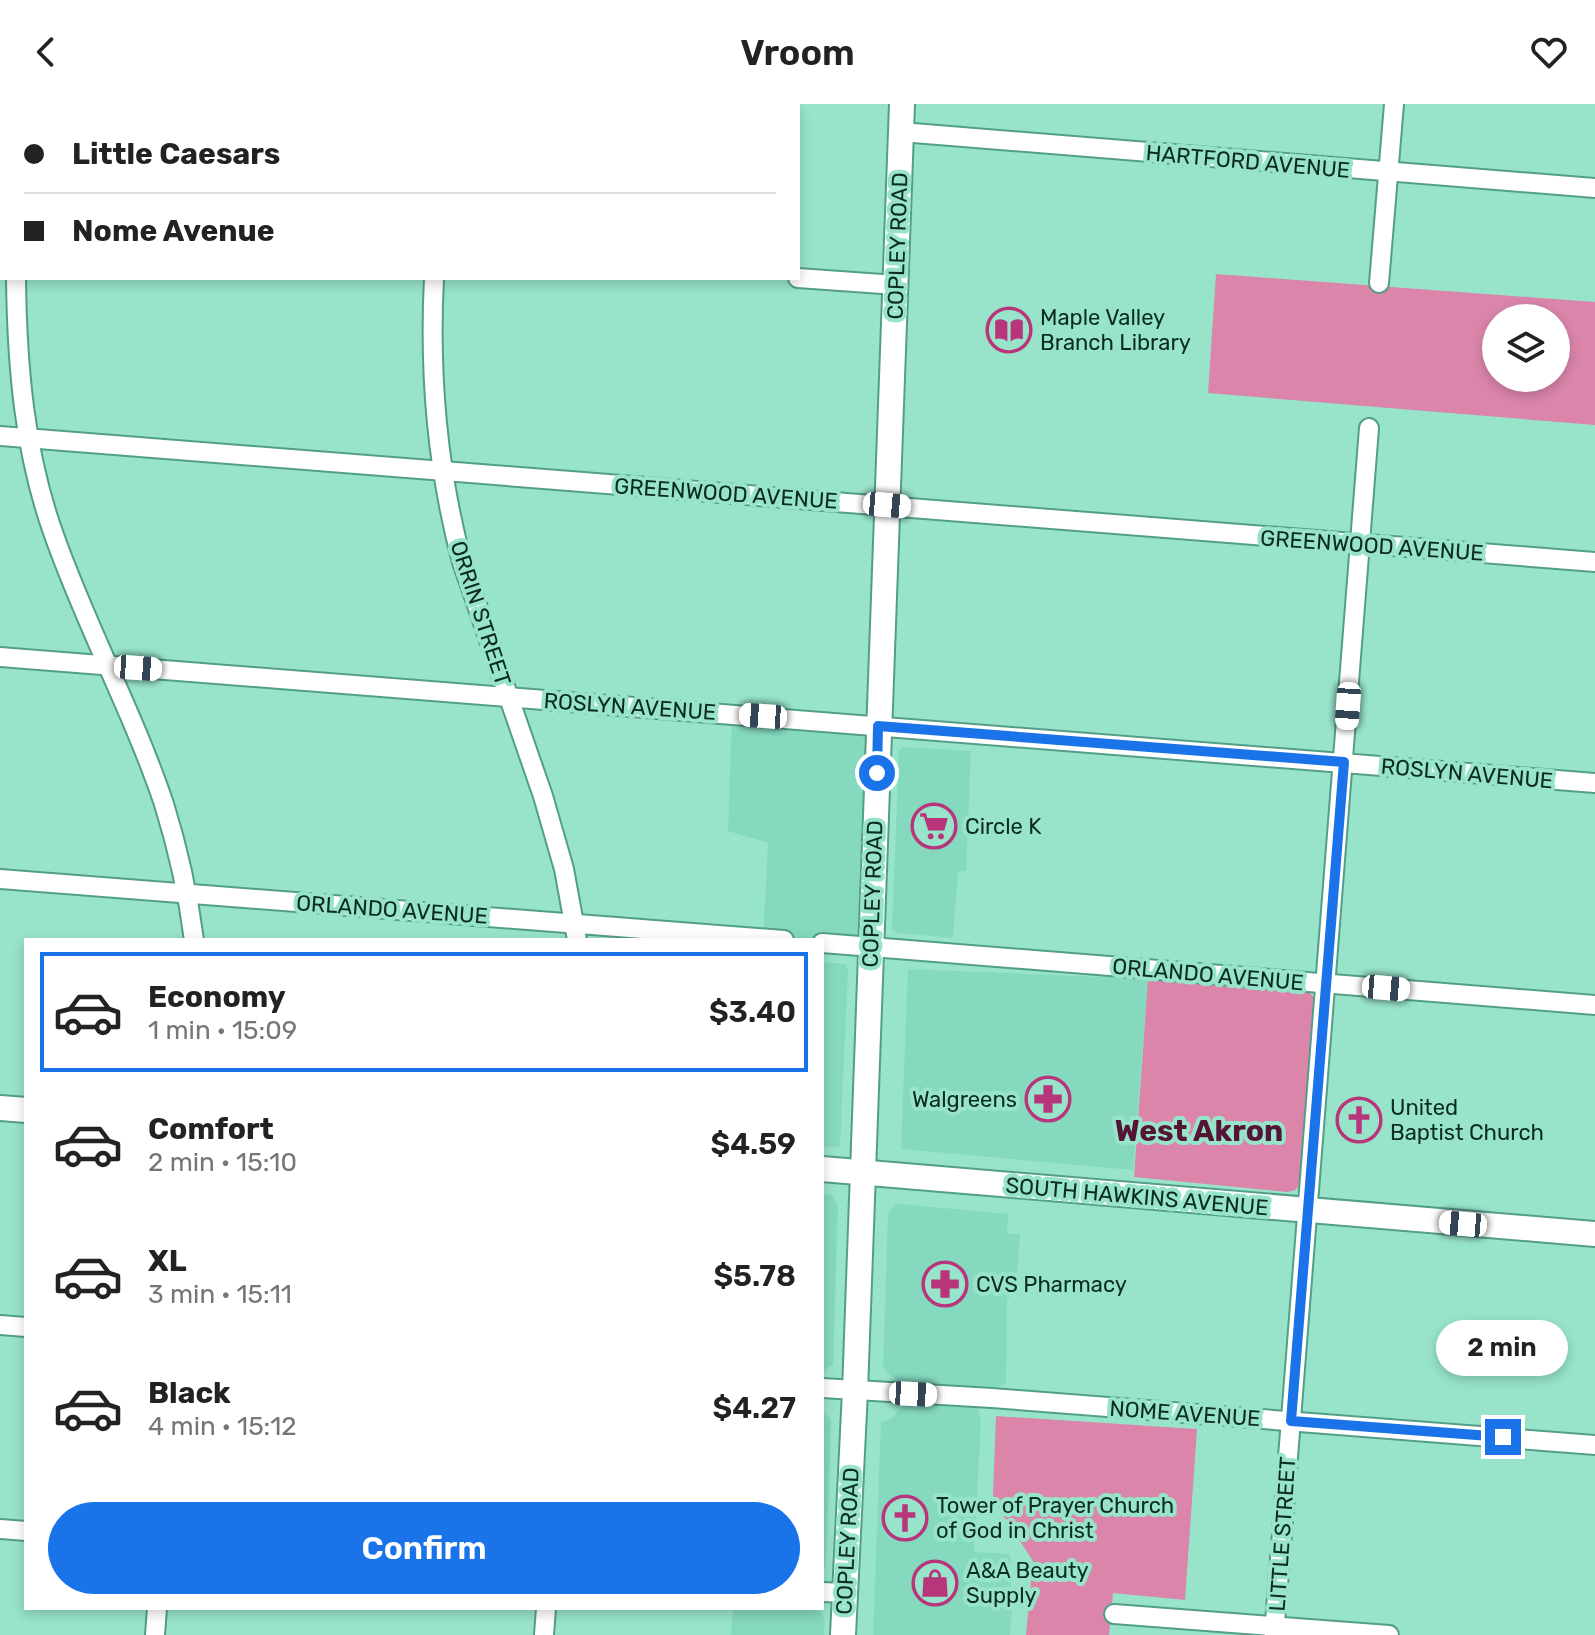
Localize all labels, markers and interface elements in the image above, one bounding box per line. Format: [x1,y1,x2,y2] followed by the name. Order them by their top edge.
[24,30,68,74] icon: back
[1527,30,1571,74] icon: heart
[740,31,855,74] text: Vroom
[72,136,280,172] text: Little Caesars
[1145,139,1351,184] street label: HARTFORD AVENUE
[881,172,914,320] street label: COPLEY ROAD
[72,213,275,249] text: Nome Avenue
[1040,304,1191,356] place label: Maple Valley Branch Library
[1482,304,1570,392] map controls
[1482,304,1570,392] button: layers
[985,306,1033,354] library icon: Maple Valley Branch Library
[613,472,839,515] street label: GREENWOOD AVENUE
[862,491,912,519] car
[1259,524,1485,567] street label: GREENWOOD AVENUE
[444,537,517,689] street label: ORRIN STREET
[113,654,163,682] car
[1334,681,1362,731] car
[543,687,717,726] street label: ROSLYN AVENUE
[738,702,788,730] car
[1380,753,1554,794] street label: ROSLYN AVENUE
[859,755,895,791] route start
[910,802,958,850] supermarket icon: Circle K
[965,813,1042,840] place label: Circle K
[856,820,889,968] street label: COPLEY ROAD
[295,889,489,930] street label: ORLANDO AVENUE
[1111,953,1305,996] street label: ORLANDO AVENUE
[1361,974,1411,1002] car
[52,976,124,1048] icon: car
[148,979,286,1015] text: Economy
[709,994,796,1030] text: $3.40
[148,1015,297,1046] text: 1 min · 15:09
[1024,1075,1072,1123] pharmacy icon: Walgreens
[912,1086,1017,1113] place label: Walgreens
[1390,1094,1544,1146] place label: United Baptist Church
[1335,1096,1383,1144] church icon: United Baptist Church
[52,1108,124,1180] icon: car
[148,1111,274,1147] text: Comfort
[1115,1113,1283,1149] district label: West Akron
[711,1126,796,1162] text: $4.59
[148,1147,297,1178] text: 2 min · 15:10
[1004,1172,1270,1221] street label: SOUTH HAWKINS AVENUE
[1438,1210,1488,1238] car
[52,1240,124,1312] icon: car
[148,1243,187,1279] text: XL
[713,1258,796,1294] text: $5.78
[921,1260,969,1308] pharmacy icon: CVS Pharmacy
[976,1271,1127,1298] place label: CVS Pharmacy
[148,1279,292,1310] text: 3 min · 15:11
[1437,1321,1569,1377] callout: 2 min
[1467,1332,1537,1363] text: 2 min
[52,1372,124,1444] icon: car
[148,1375,231,1411] text: Black
[888,1381,938,1407] car
[713,1390,796,1426] text: $4.27
[1109,1395,1261,1432] street label: NOME AVENUE
[148,1411,297,1442] text: 4 min · 15:12
[1485,1419,1521,1455] route end
[1264,1456,1301,1612] street label: LITTLE STREET
[830,1467,865,1615] street label: COPLEY ROAD
[936,1492,1174,1544] place label: Tower of Prayer Church of God in Christ
[881,1494,929,1542] church icon: Tower of Prayer Church of God in Christ
[48,1502,800,1594] button: Confirm
[966,1557,1089,1609] place label: A&A Beauty Supply
[911,1559,959,1607] shop icon: A&A Beauty Supply

